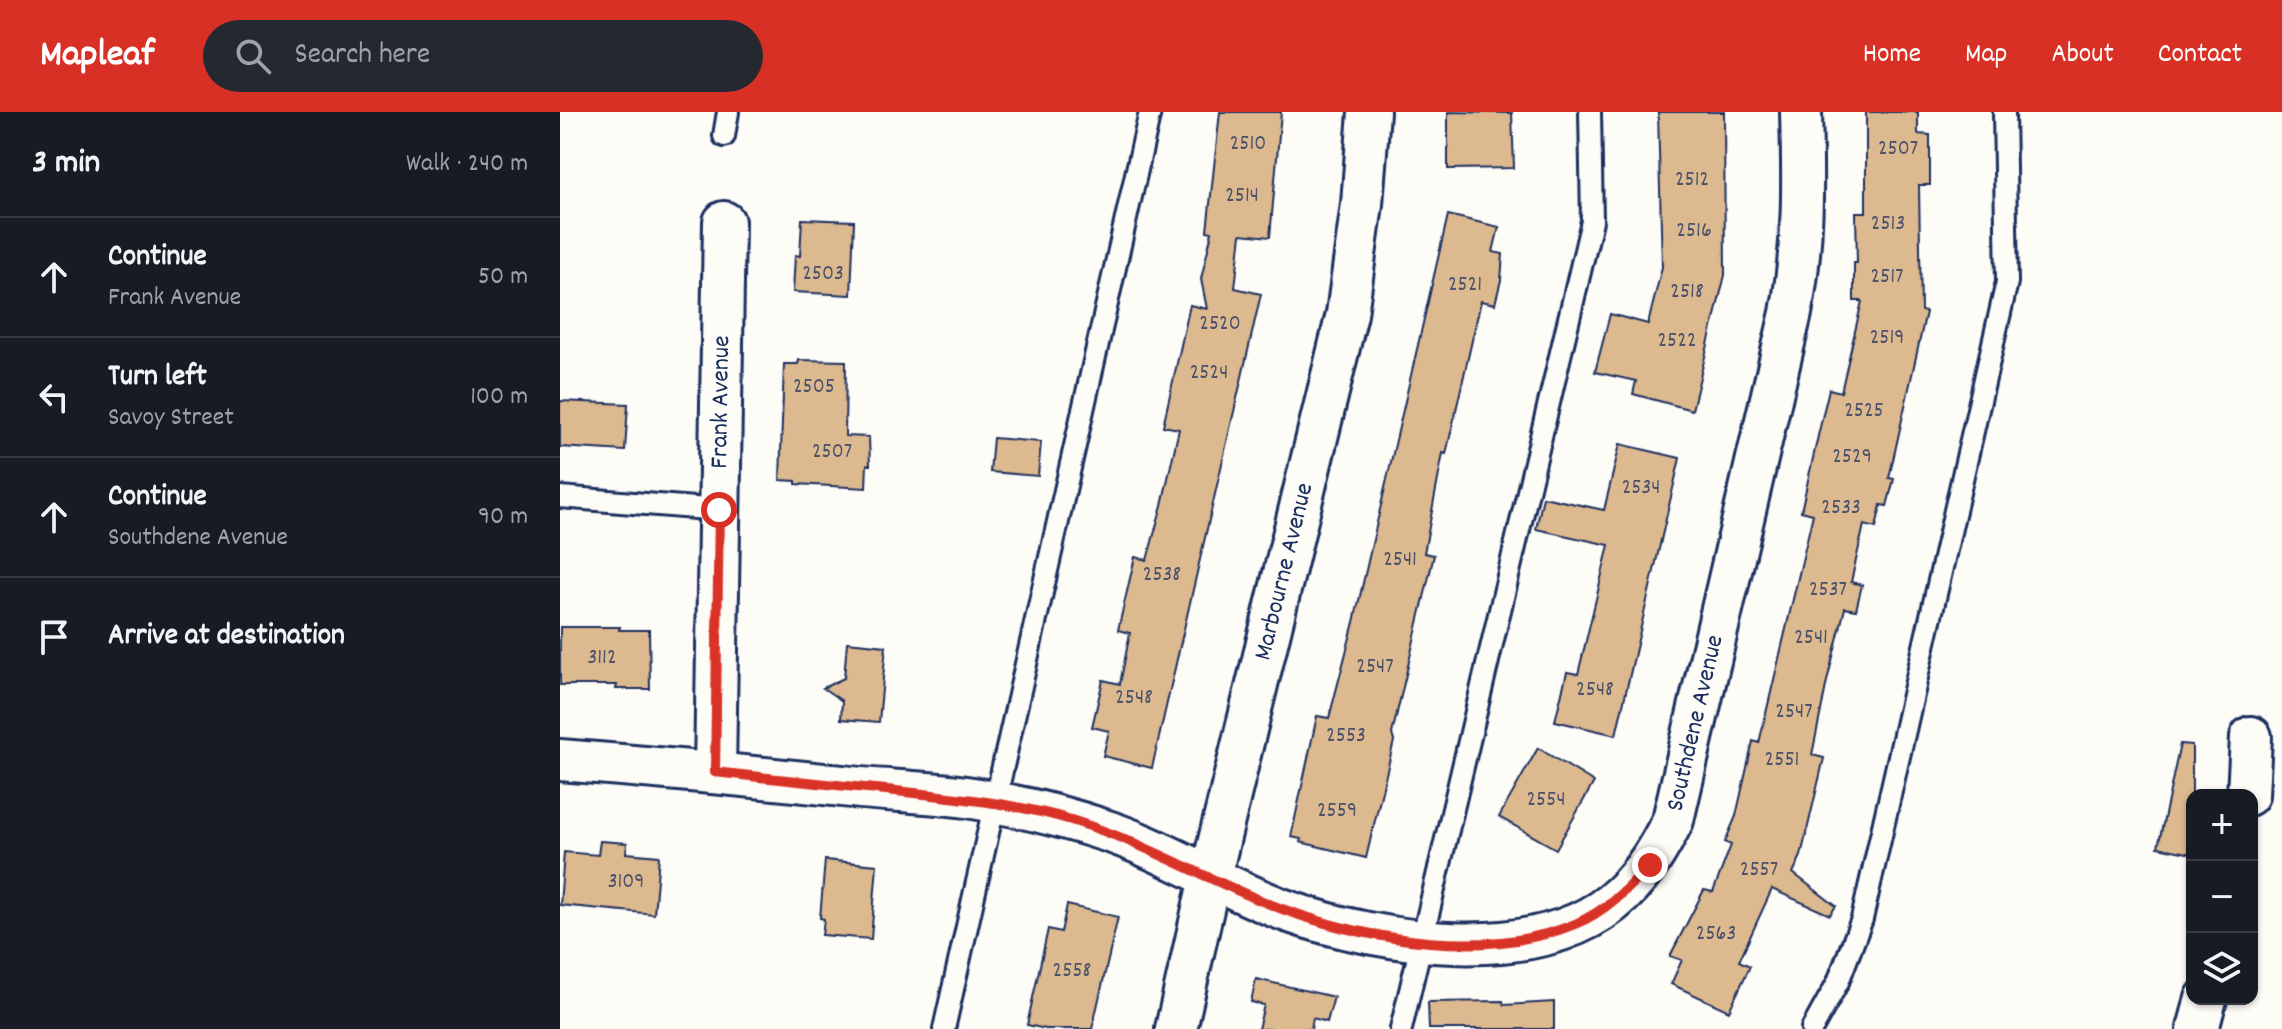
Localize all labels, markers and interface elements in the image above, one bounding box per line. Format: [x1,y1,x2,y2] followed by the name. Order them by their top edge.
[203,20,763,92] search box
[40,29,155,84] text: Mapleaf
[231,34,275,78] icon: search
[295,35,430,78] text: Search here
[1863,36,1921,76] text: Home
[1965,36,2007,76] text: Map
[2051,36,2114,76] text: About
[2158,36,2242,76] text: Contact
[1230,129,1266,160] house number: 2510
[1878,134,1918,165] house number: 2507
[32,140,100,189] text: 3 min
[406,146,528,183] text: Walk · 240 m
[1675,165,1709,196] house number: 2512
[1225,181,1259,212] house number: 2514
[1871,209,1905,240] house number: 2513
[1676,216,1712,247] house number: 2516
[108,237,207,280] text: Continue
[32,255,76,299] icon: ahead
[478,259,528,296] text: 50 m
[802,259,844,290] house number: 2503
[1870,262,1904,293] house number: 2517
[1448,270,1482,301] house number: 2521
[1670,277,1704,308] house number: 2518
[108,280,241,317] text: Frank Avenue
[1199,309,1241,340] house number: 2520
[1870,323,1904,354] house number: 2519
[1657,326,1697,357] house number: 2522
[701,335,741,469] street label: Frank Avenue
[108,357,207,400] text: Turn left
[1190,358,1228,389] house number: 2524
[793,372,835,403] house number: 2505
[32,375,76,419] icon: left
[470,379,528,416] text: 100 m
[1844,396,1884,427] house number: 2525
[108,400,234,437] text: Savoy Street
[812,437,852,468] house number: 2507
[1832,442,1872,473] house number: 2529
[1622,473,1660,504] house number: 2534
[108,477,207,520] text: Continue
[1245,479,1324,664] street label: Marbourne Avenue
[701,492,737,528] route start
[1821,493,1861,524] house number: 2533
[32,495,76,539] icon: ahead
[478,499,528,536] text: 90 m
[108,520,288,557] text: Southdene Avenue
[1383,545,1417,576] house number: 2541
[1143,560,1181,591] house number: 2538
[1809,575,1847,606] house number: 2537
[32,615,76,659] icon: arrive
[108,616,345,659] text: Arrive at destination
[1794,623,1828,654] house number: 2541
[1657,631,1734,815] street label: Southdene Avenue
[587,643,617,674] house number: 3112
[1356,652,1394,683] house number: 2547
[1576,675,1614,706] house number: 2548
[1115,683,1153,714] house number: 2548
[1775,697,1813,728] house number: 2547
[1326,721,1366,752] house number: 2553
[1765,745,1799,776] house number: 2551
[1526,785,1566,816] house number: 2554
[2186,789,2258,1005] map controls
[2186,789,2258,861] button: +
[1317,796,1357,827] house number: 2559
[1632,847,1668,883] route end
[1740,855,1778,886] house number: 2557
[2186,861,2258,933] button: −
[608,867,644,898] house number: 3109
[1696,919,1736,950] house number: 2563
[2186,933,2258,1005] button: layers
[1053,956,1091,987] house number: 2558

